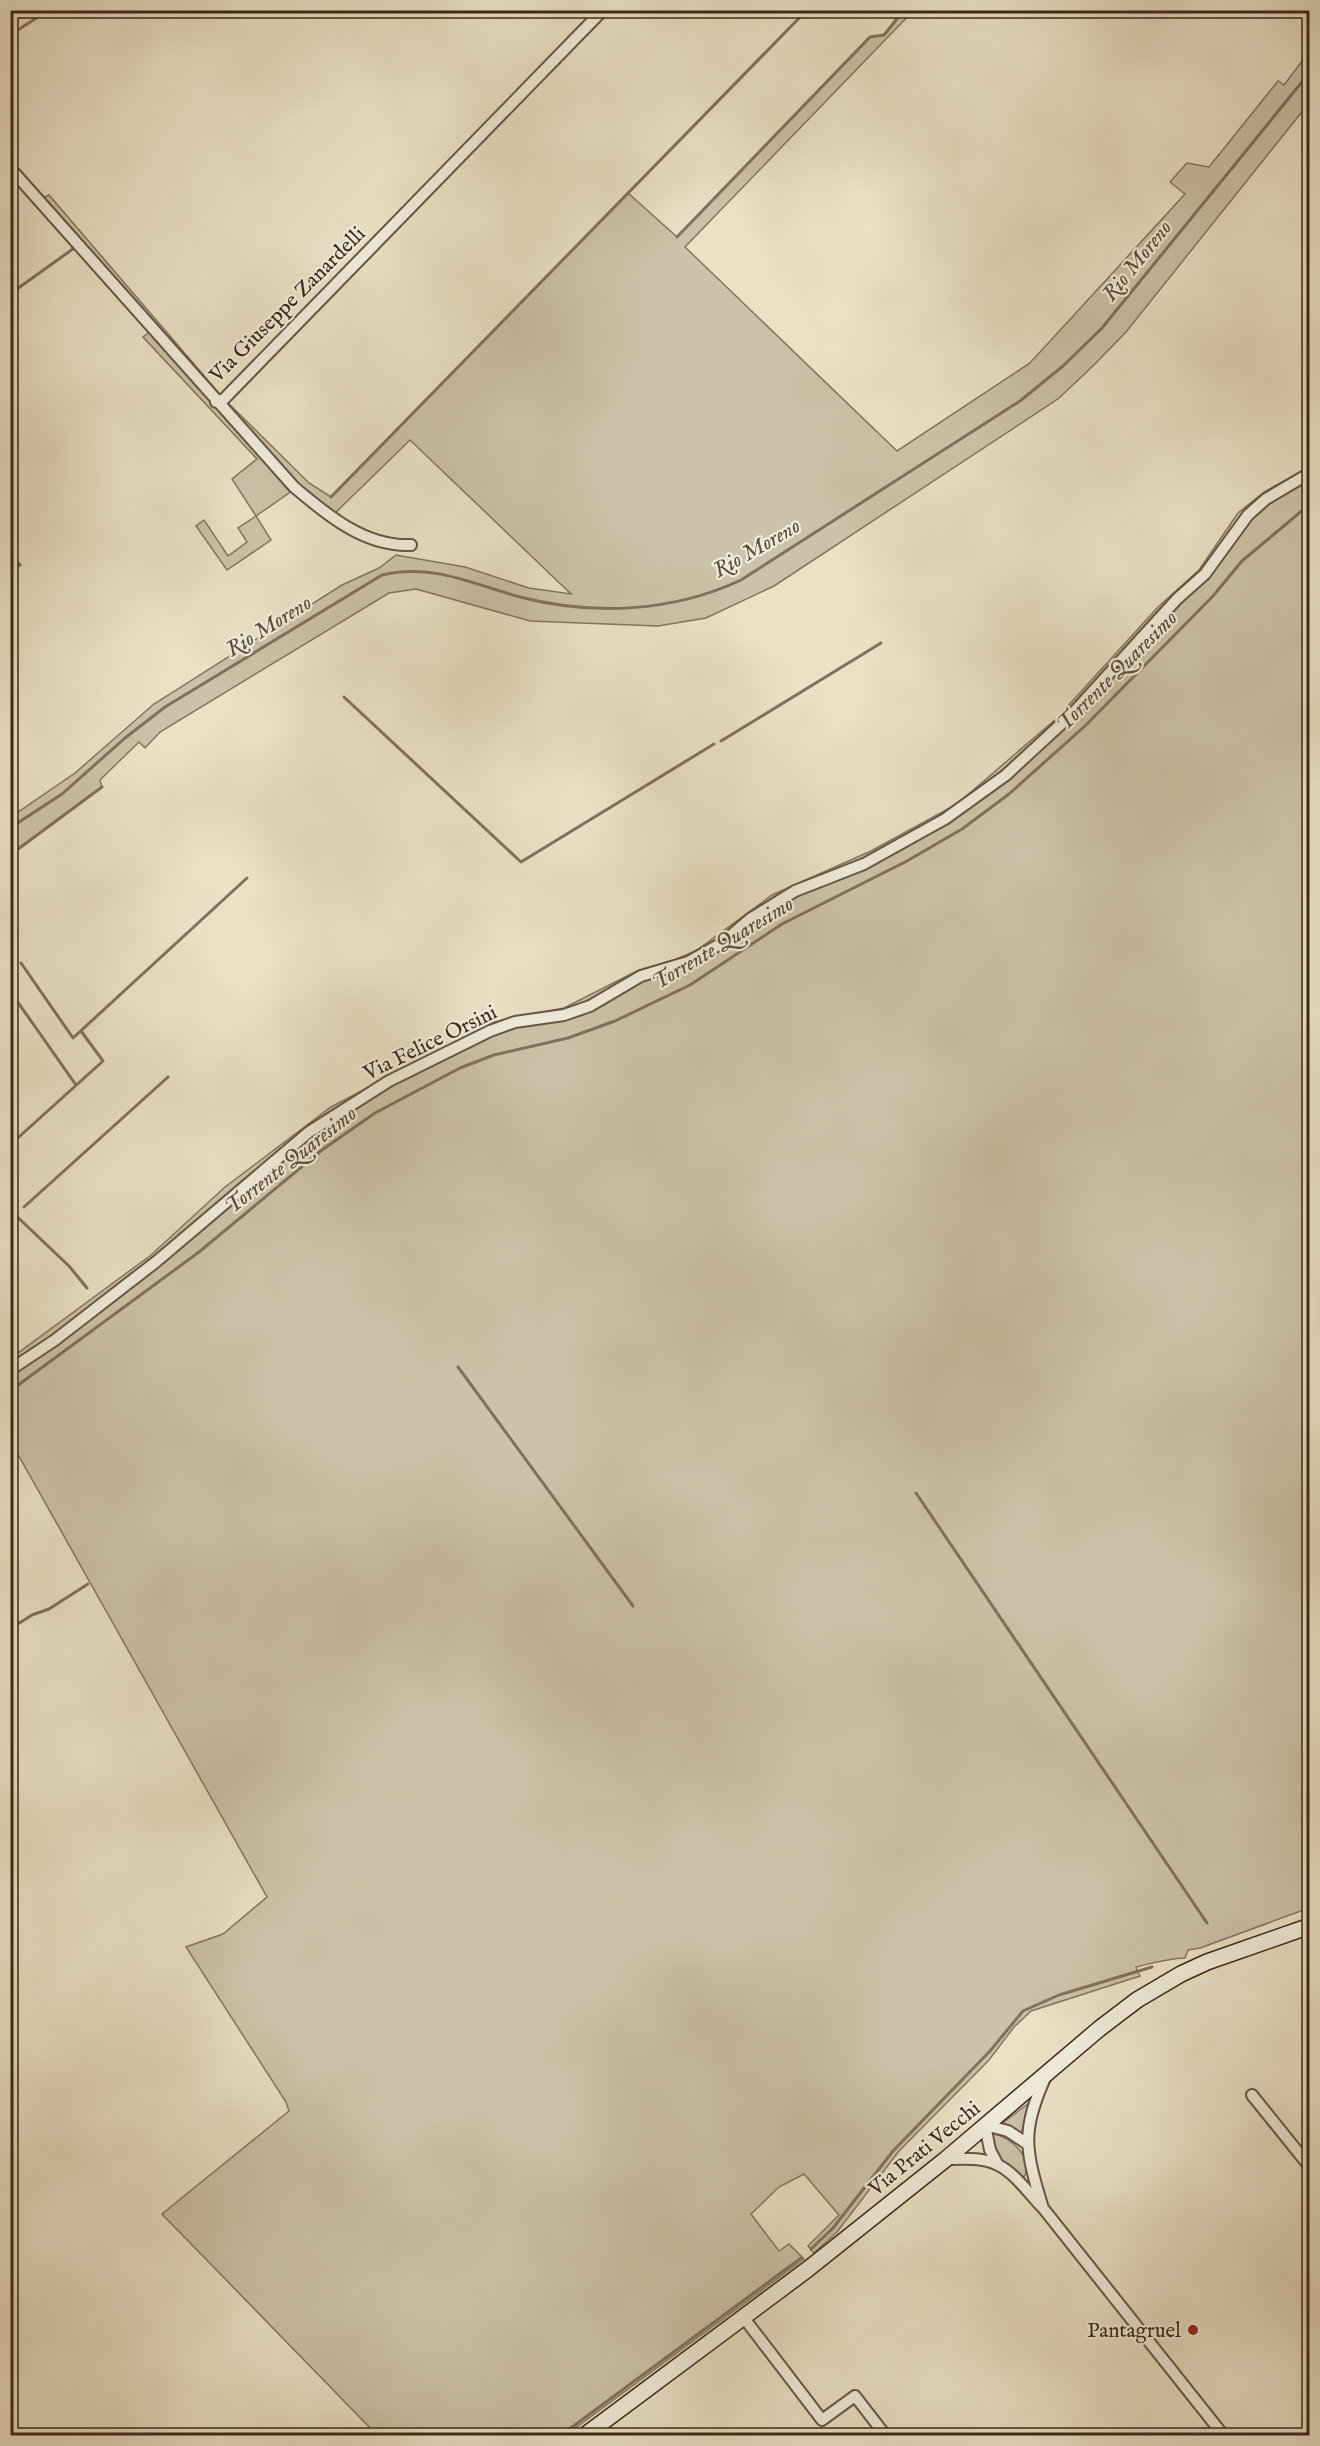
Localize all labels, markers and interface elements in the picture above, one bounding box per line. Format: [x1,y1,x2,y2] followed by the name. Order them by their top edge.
[1096,215,1179,307] water label: Rio Moreno
[204,221,372,390] street label: Via Giuseppe Zanardelli
[708,513,806,585] water label: Rio Moreno
[221,589,317,664] water label: Rio Moreno
[1051,605,1184,738] water label: Torrente Quaresimo
[647,890,799,997] water label: Torrente Quaresimo
[359,999,502,1088] street label: Via Felice Orsini
[219,1100,363,1221] water label: Torrente Quaresimo
[863,2096,986,2203] street label: Via Prati Vecchi
[1087,2318,1181,2345] place label: Pantagruel
[1186,2323,1200,2337] marker: Pantagruel

